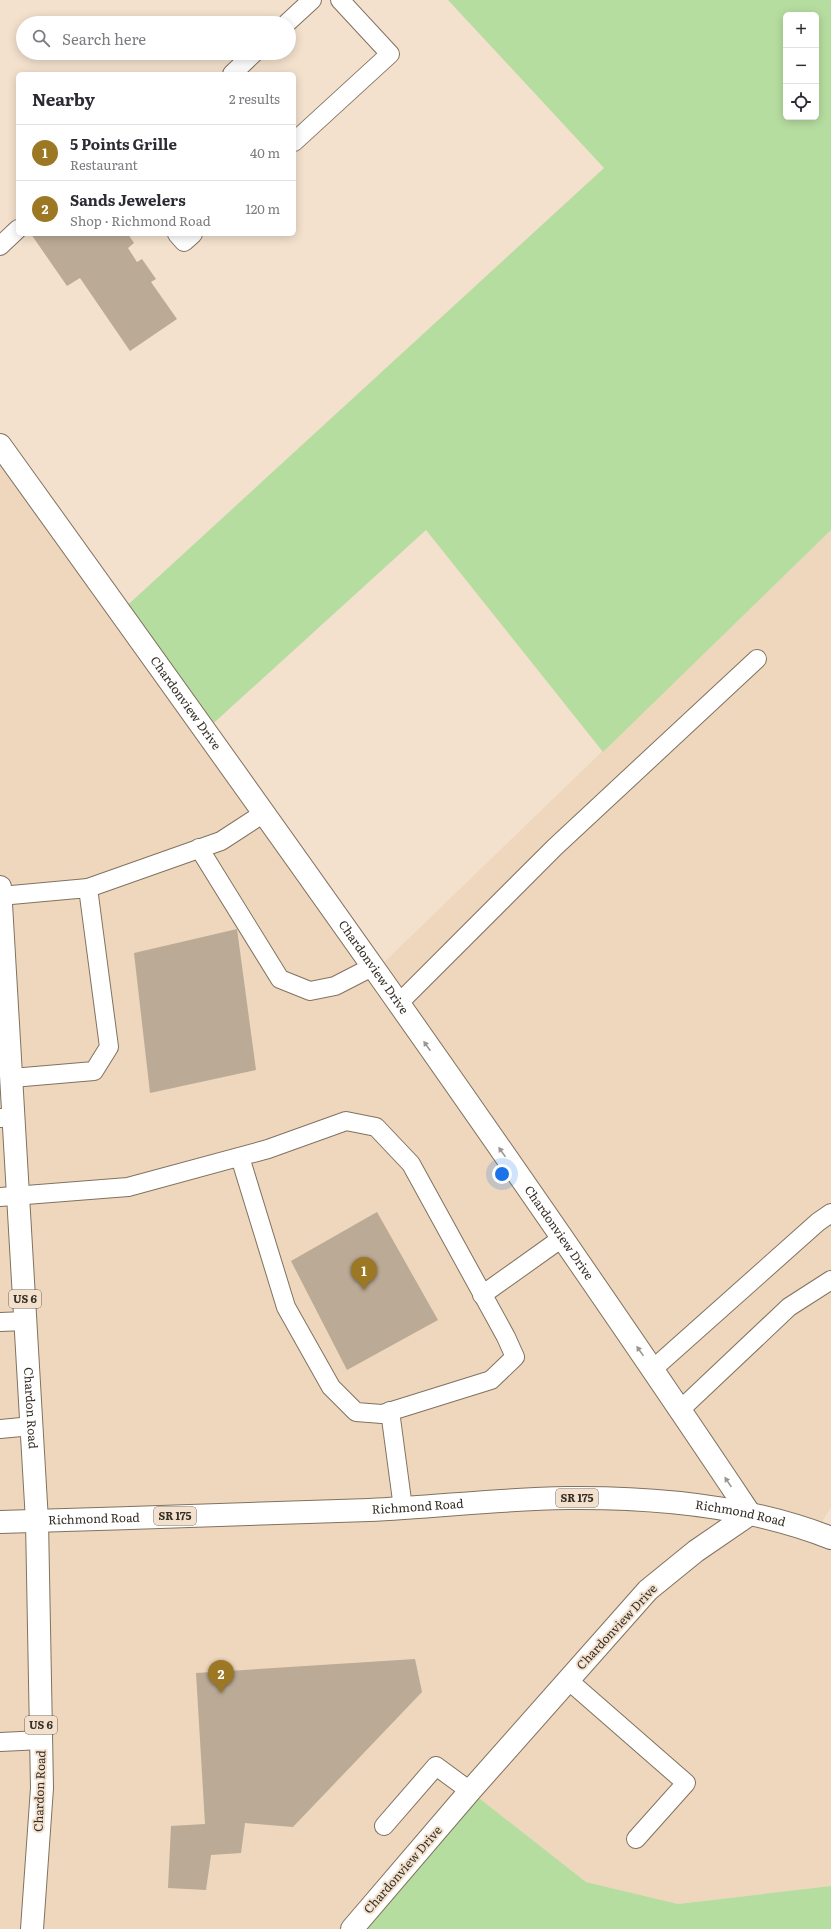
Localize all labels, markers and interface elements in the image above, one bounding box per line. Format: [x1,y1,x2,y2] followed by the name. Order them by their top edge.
[783,12,819,120] map controls
[783,12,819,48] button: +
[16,16,296,60] search box
[30,27,52,49] icon: search
[62,27,146,50] text: Search here
[783,48,819,84] button: −
[783,84,819,120] button: locate
[32,86,95,111] text: Nearby
[229,89,280,108] text: 2 results
[70,132,177,155] text: 5 Points Grille
[42,143,48,162] text: 1
[250,143,280,162] text: 40 m
[70,155,138,174] text: Restaurant
[70,188,186,211] text: Sands Jewelers
[42,199,48,218] text: 2
[245,199,280,218] text: 120 m
[70,211,211,230] text: Shop · Richmond Road
[147,652,226,753] street label: Chardonview Drive
[335,916,414,1017] street label: Chardonview Drive
[423,1041,431,1051] one-way arrow
[498,1147,506,1158] one-way arrow
[492,1164,512,1184] your location
[521,1181,599,1283] street label: Chardonview Drive
[351,1257,377,1290] pin: 1
[9,1290,41,1308] road number: US 6
[636,1345,644,1356] one-way arrow
[20,1367,43,1450] street label: Chardon Road
[725,1476,732,1488] one-way arrow
[556,1489,598,1507] road number: SR 175
[371,1494,465,1518] street label: Richmond Road
[694,1495,788,1531] street label: Richmond Road
[154,1507,196,1525] road number: SR 175
[48,1508,141,1528] street label: Richmond Road
[572,1580,661,1673] street label: Chardonview Drive
[208,1660,234,1693] pin: 2
[25,1716,57,1734] road number: US 6
[29,1749,49,1832] street label: Chardon Road
[359,1821,446,1917] street label: Chardonview Drive

